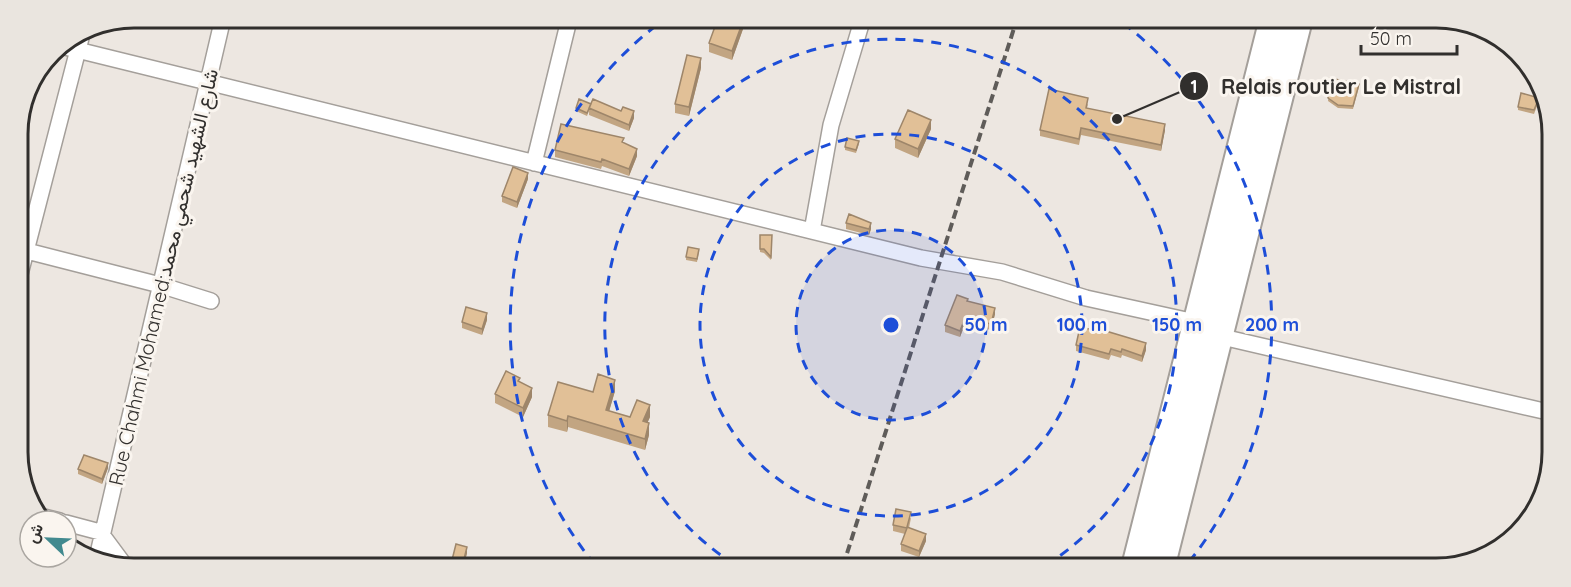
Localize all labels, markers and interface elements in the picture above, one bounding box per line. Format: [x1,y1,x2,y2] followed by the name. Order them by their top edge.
[1361,18,1457,56] scale bar
[1370,27,1412,50] text: 50 m
[103,66,228,489] street label: Rue Chahmi Mohamed;شارع الشهيد شحمي محمد
[1179,67,1473,106] callout: Relais routier Le Mistral
[1221,73,1461,99] text: Relais routier Le Mistral
[1190,75,1198,98] text: 1
[964,313,1008,336] text: 50 m
[1057,313,1107,336] text: 100 m
[1152,313,1202,336] text: 150 m
[1245,313,1299,336] text: 200 m
[881,315,901,335] centre of rings
[18,509,78,569] north arrow
[21,520,47,546] text: ش

